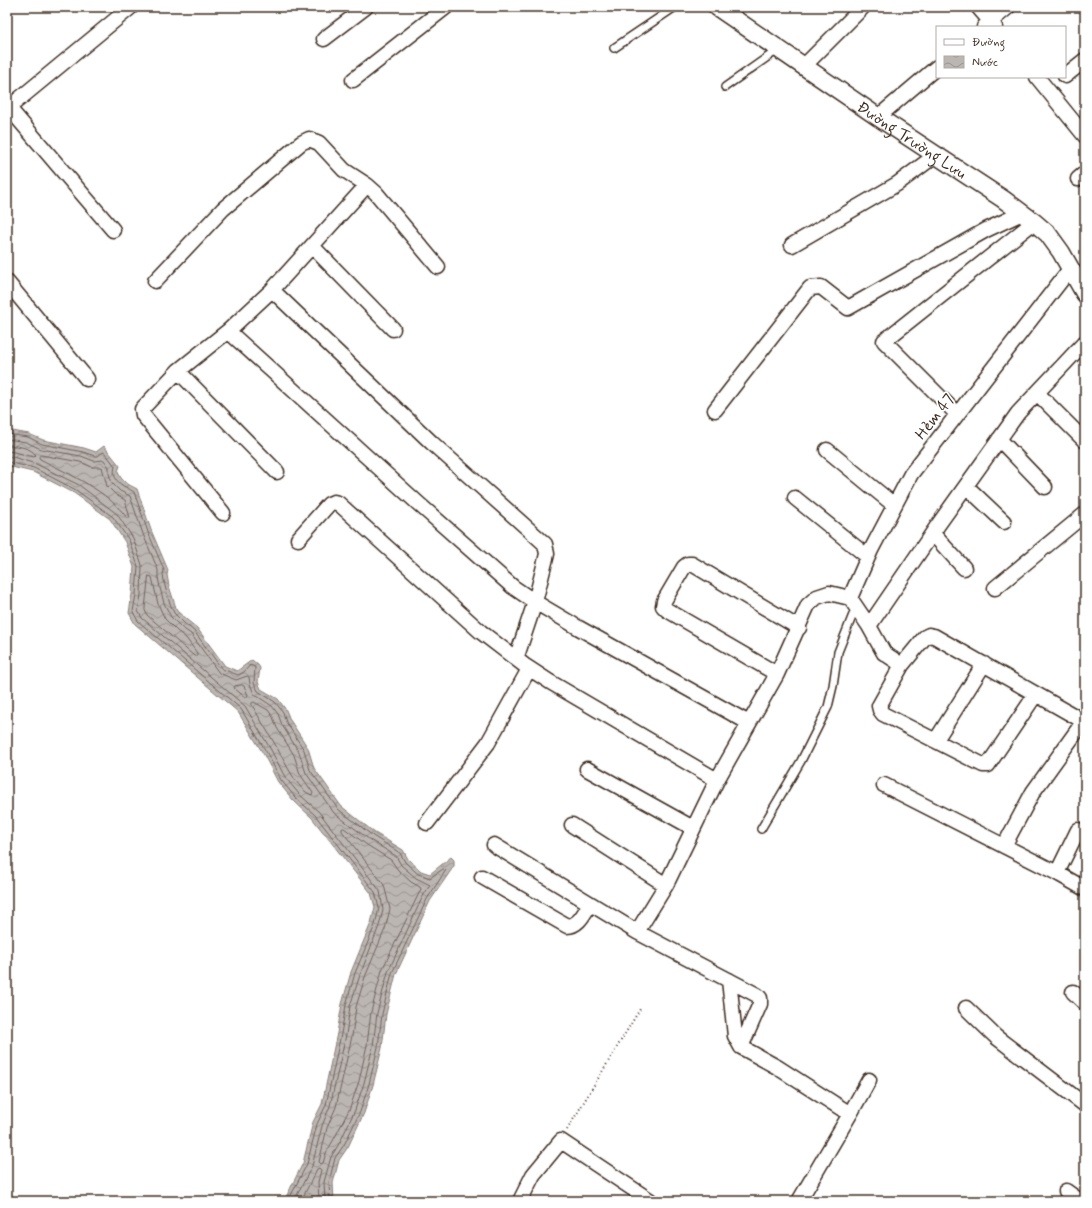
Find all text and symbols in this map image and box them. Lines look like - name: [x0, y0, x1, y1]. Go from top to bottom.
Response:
- legend: [936, 26, 1066, 78]
- text: Đường: [972, 35, 1005, 52]
- text: Nước: [972, 55, 998, 71]
- street label: Đường Trường Lưu: [853, 97, 970, 184]
- street label: Hẻm 47: [911, 390, 960, 444]

